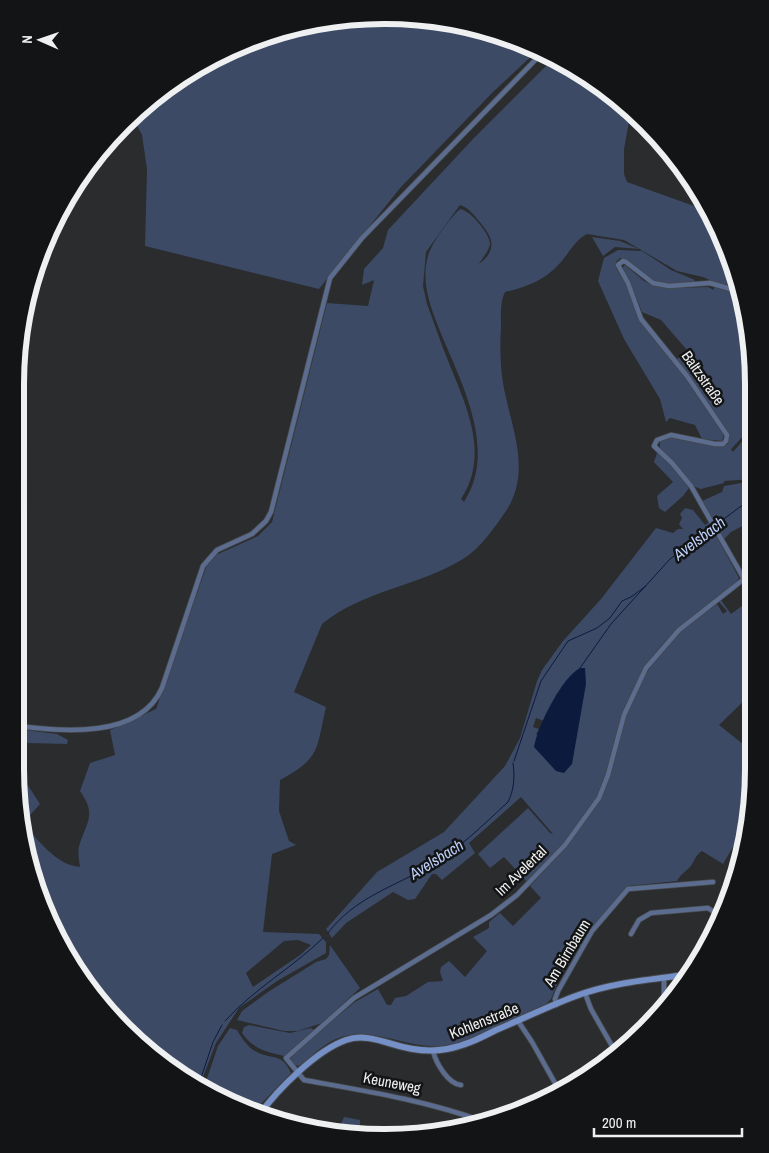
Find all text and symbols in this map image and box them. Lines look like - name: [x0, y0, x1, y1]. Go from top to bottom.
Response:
- north arrow: [15, 15, 65, 65]
- text: N: [18, 35, 36, 44]
- street label: Baltzstraße: [677, 346, 730, 409]
- water label: Avelsbach: [668, 511, 730, 566]
- water label: Avelsbach: [404, 834, 467, 885]
- street label: Im Avelertal: [490, 841, 551, 900]
- street label: Am Birnbaum: [538, 915, 595, 991]
- street label: Kohlenstraße: [446, 997, 522, 1044]
- street label: Keuneweg: [362, 1067, 423, 1098]
- scale bar: [594, 1106, 742, 1138]
- text: 200 m: [602, 1112, 636, 1133]

